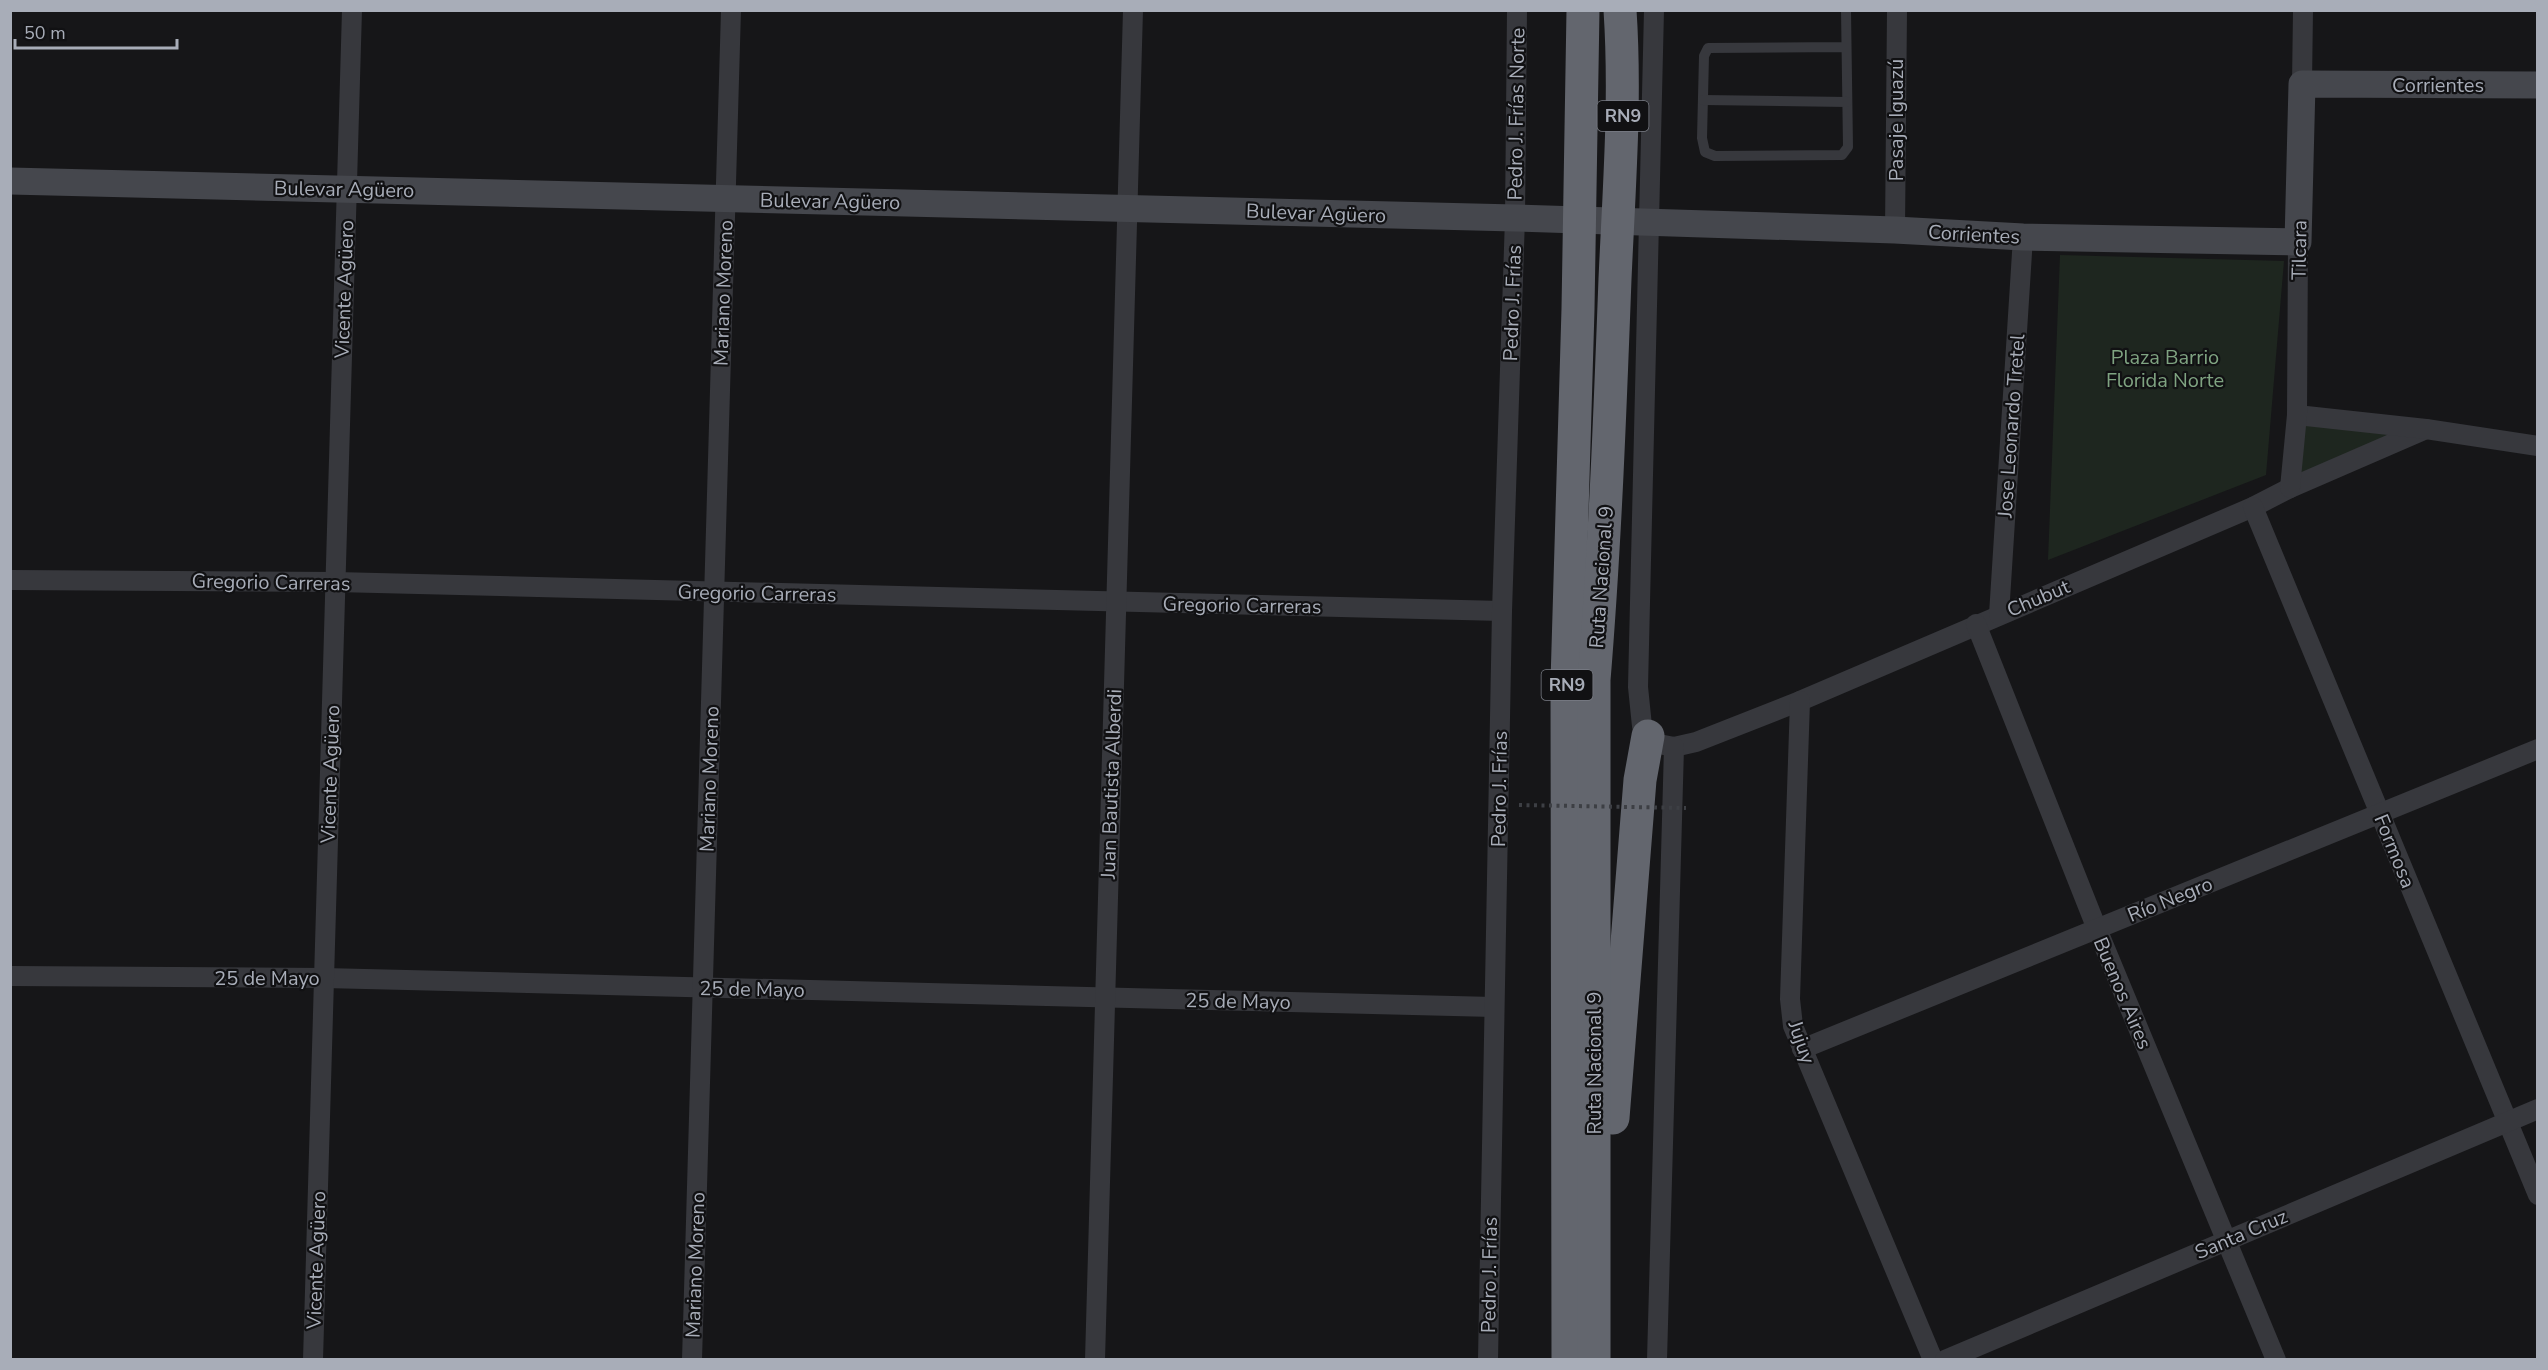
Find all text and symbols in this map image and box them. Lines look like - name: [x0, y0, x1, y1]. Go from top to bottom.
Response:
- scale bar: [15, 12, 177, 50]
- text: 50 m: [24, 21, 66, 45]
- street label: Pedro J. Frías Norte: [1501, 27, 1532, 201]
- street label: Pasaje Iguazú: [1883, 59, 1910, 181]
- street label: Corrientes: [2392, 72, 2484, 99]
- road number: RN9: [1598, 101, 1648, 131]
- street label: Bulevar Agüero: [274, 175, 414, 204]
- street label: Bulevar Agüero: [760, 187, 900, 216]
- street label: Bulevar Agüero: [1245, 198, 1387, 229]
- street label: Vicente Agüero: [329, 219, 360, 360]
- street label: Corrientes: [1927, 219, 2021, 250]
- street label: Mariano Moreno: [707, 220, 740, 366]
- street label: Tilcara: [2285, 220, 2314, 280]
- street label: Pedro J. Frías: [1497, 244, 1528, 362]
- street label: Jose Leonardo Tretel: [1992, 333, 2031, 520]
- park label: Plaza Barrio Florida Norte: [2106, 344, 2224, 394]
- street label: Ruta Nacional 9: [1583, 505, 1620, 649]
- street label: Gregorio Carreras: [191, 568, 351, 597]
- street label: Chubut: [2003, 573, 2075, 624]
- street label: Gregorio Carreras: [677, 579, 837, 608]
- street label: Gregorio Carreras: [1162, 591, 1322, 620]
- road number: RN9: [1542, 670, 1592, 700]
- street label: Juan Bautista Alberdi: [1095, 689, 1128, 881]
- street label: Vicente Agüero: [315, 704, 346, 845]
- street label: Mariano Moreno: [693, 706, 726, 852]
- street label: Pedro J. Frías: [1485, 731, 1514, 847]
- street label: Formosa: [2368, 810, 2422, 892]
- street label: Río Negro: [2124, 870, 2217, 929]
- street label: Buenos Aires: [2087, 933, 2158, 1053]
- street label: 25 de Mayo: [214, 965, 320, 992]
- street label: 25 de Mayo: [699, 975, 805, 1004]
- street label: 25 de Mayo: [1185, 987, 1291, 1016]
- street label: Ruta Nacional 9: [1581, 992, 1608, 1134]
- street label: Jujuy: [1781, 1016, 1822, 1068]
- street label: Vicente Agüero: [301, 1190, 332, 1331]
- street label: Mariano Moreno: [679, 1192, 712, 1338]
- street label: Santa Cruz: [2191, 1203, 2292, 1266]
- street label: Pedro J. Frías: [1475, 1217, 1504, 1333]

